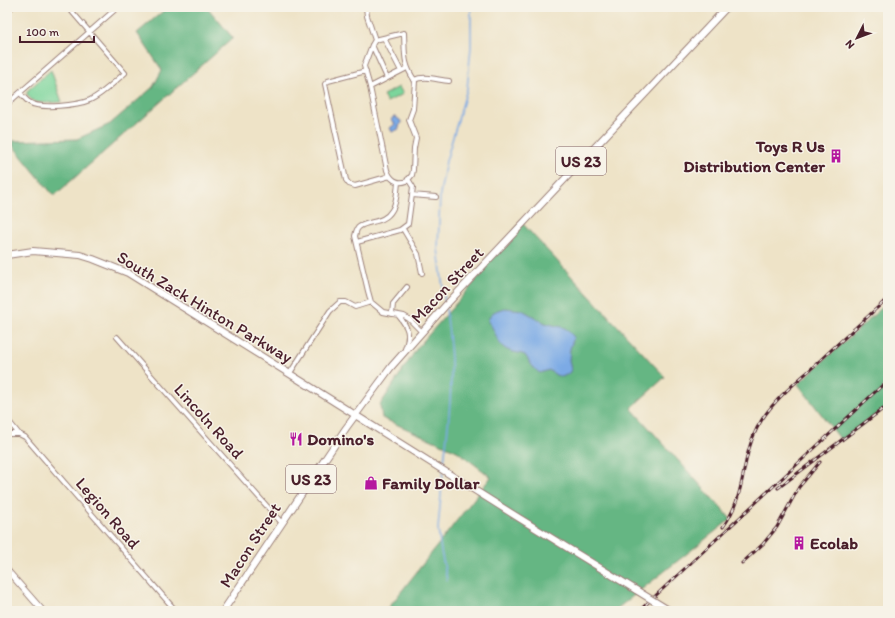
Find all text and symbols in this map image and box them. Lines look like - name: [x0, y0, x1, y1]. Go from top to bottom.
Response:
- scale bar: [20, 18, 94, 44]
- north arrow: [837, 18, 877, 58]
- text: 100 m: [26, 25, 59, 39]
- text: N: [843, 37, 857, 51]
- place label: Toys R Us Distribution Center: [683, 136, 825, 176]
- road number: US 23: [556, 147, 606, 175]
- building icon: Toys R Us Distribution Center: [828, 148, 844, 164]
- street label: Macon Street: [407, 242, 488, 327]
- street label: South Zack Hinton Parkway: [114, 247, 296, 367]
- street label: Lincoln Road: [170, 379, 248, 463]
- place label: Domino's: [307, 429, 374, 449]
- restaurant icon: Domino's: [288, 431, 304, 447]
- road number: US 23: [286, 465, 336, 493]
- street label: Legion Road: [72, 473, 145, 553]
- place label: Family Dollar: [382, 473, 480, 494]
- shop icon: Family Dollar: [363, 475, 379, 491]
- street label: Macon Street: [215, 498, 285, 591]
- place label: Ecolab: [810, 533, 858, 553]
- building icon: Ecolab: [791, 535, 807, 551]

